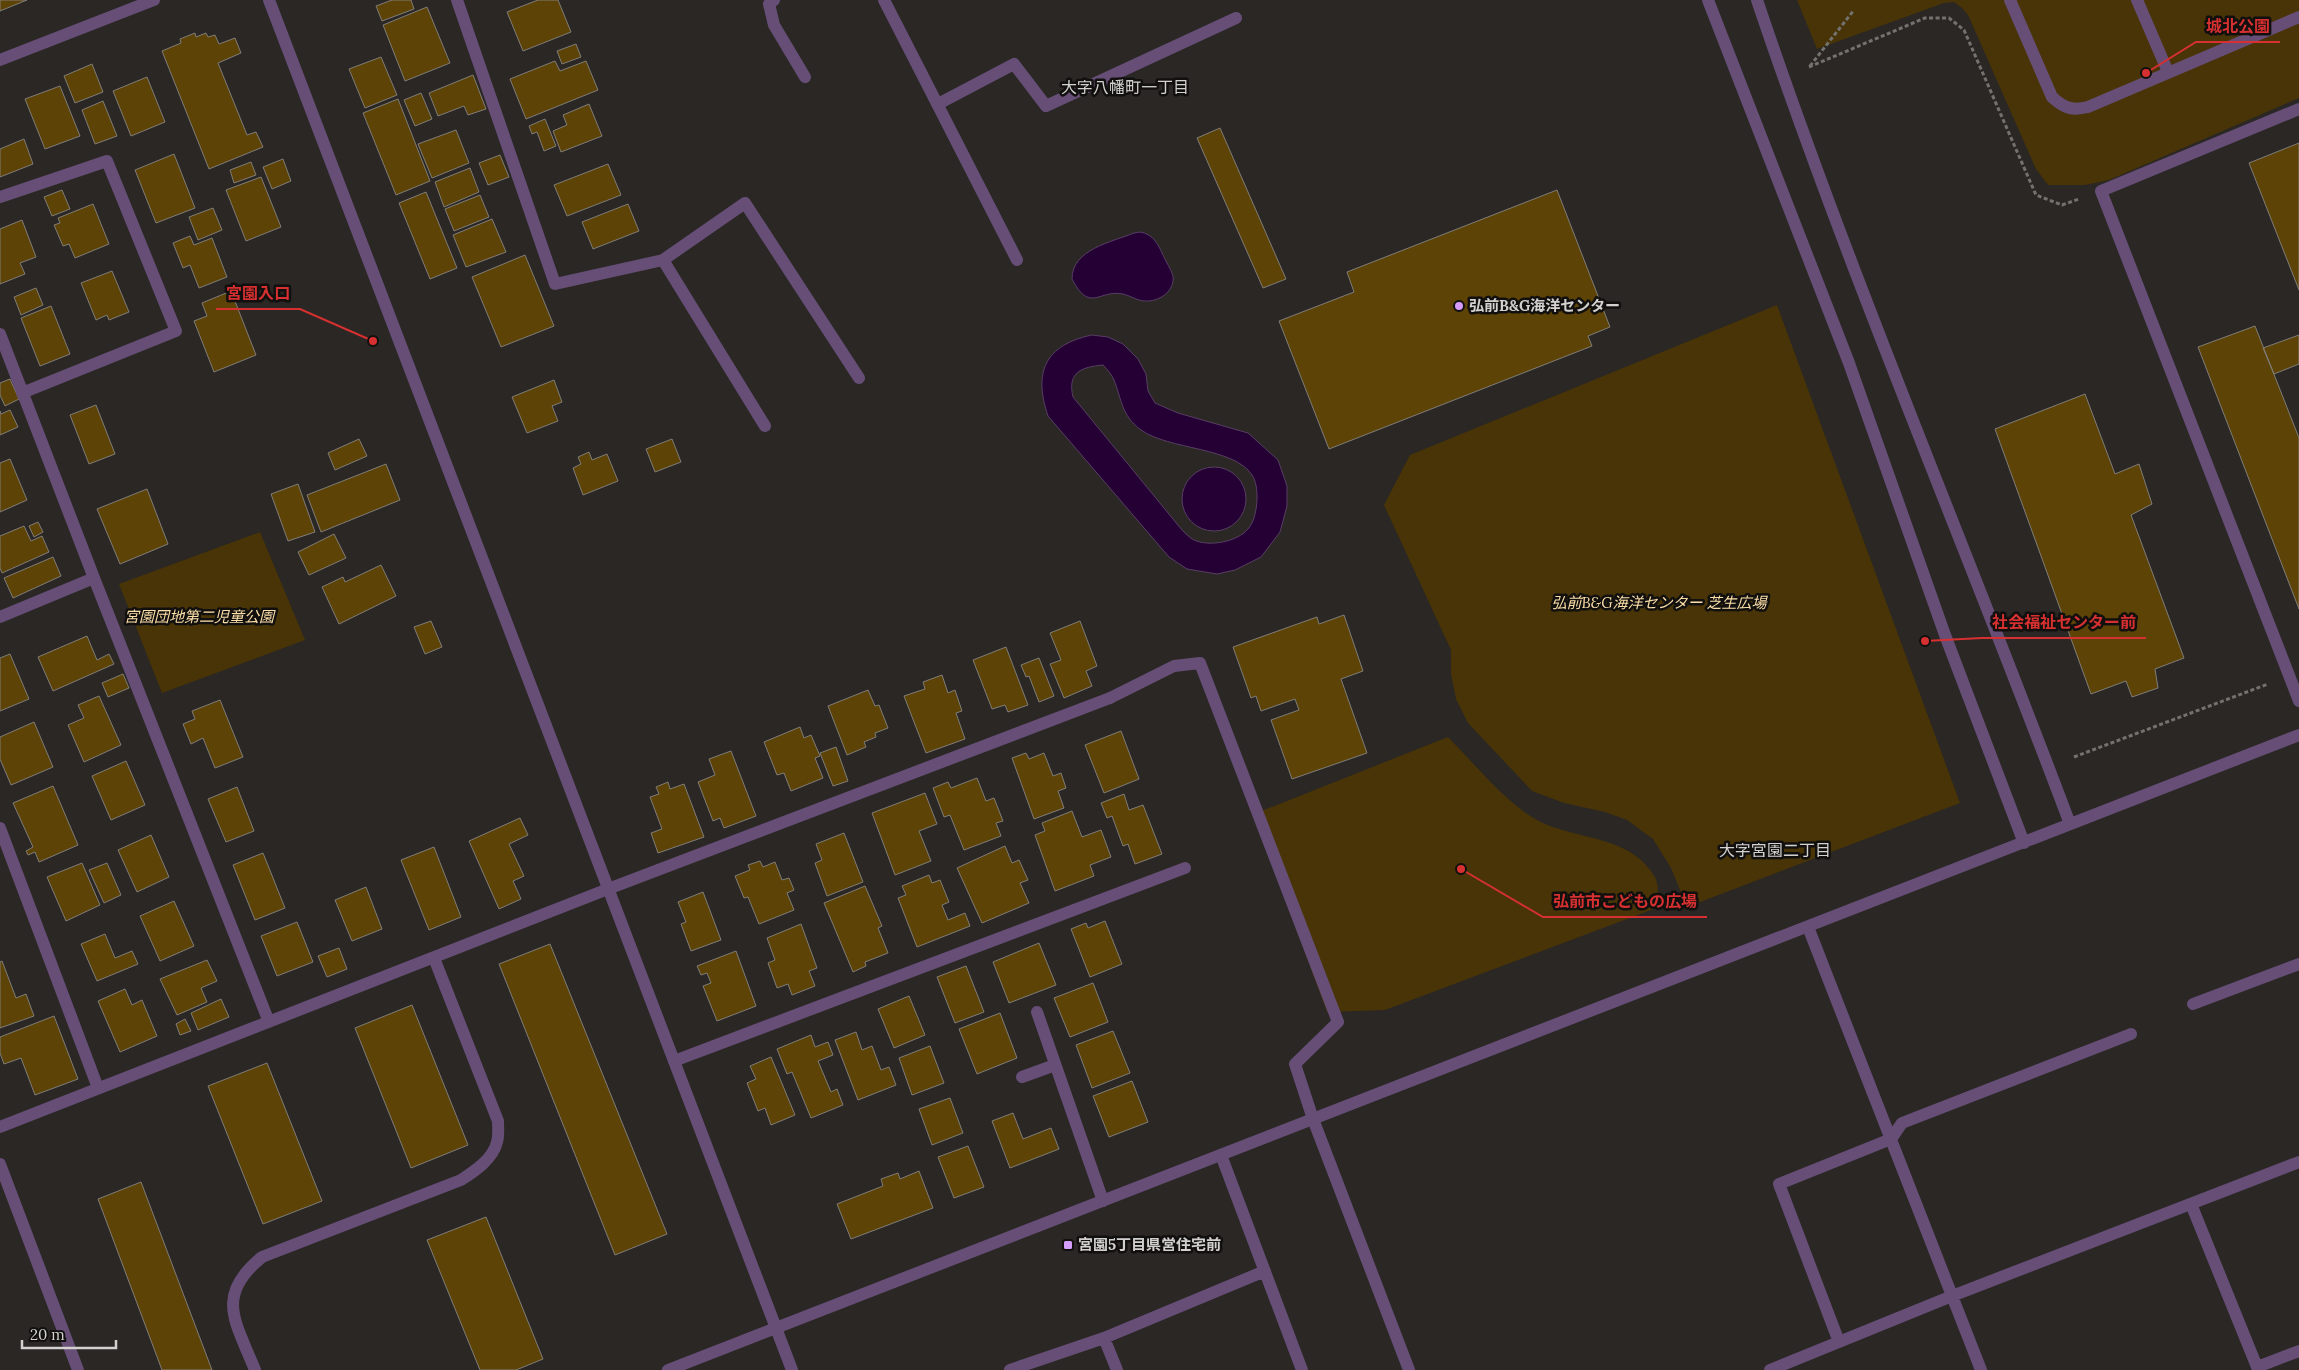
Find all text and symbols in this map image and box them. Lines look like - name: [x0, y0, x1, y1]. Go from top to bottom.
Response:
- callout: 城北公園: [2196, 11, 2280, 42]
- text: 城北公園: [2206, 16, 2270, 36]
- district label: 大字八幡町一丁目: [1061, 77, 1189, 97]
- callout: 宮園入口: [216, 278, 300, 309]
- text: 宮園入口: [226, 283, 290, 303]
- place label: 弘前B&G海洋センター: [1469, 296, 1620, 315]
- marker: 弘前B&G海洋センター: [1453, 300, 1465, 312]
- park label: 弘前B&G海洋センター 芝生広場: [1552, 593, 1768, 612]
- park label: 宮園団地第二児童公園: [124, 607, 276, 626]
- callout: 社会福祉センター前: [1982, 607, 2146, 638]
- text: 社会福祉センター前: [1992, 612, 2136, 632]
- district label: 大字宮園二丁目: [1719, 840, 1831, 860]
- callout: 弘前市こどもの広場: [1543, 886, 1707, 917]
- text: 弘前市こどもの広場: [1553, 891, 1697, 911]
- place label: 宮園5丁目県営住宅前: [1078, 1235, 1221, 1254]
- marker: 宮園5丁目県営住宅前: [1062, 1239, 1074, 1251]
- scale bar: [22, 1318, 116, 1350]
- text: 20 m: [30, 1325, 65, 1344]

